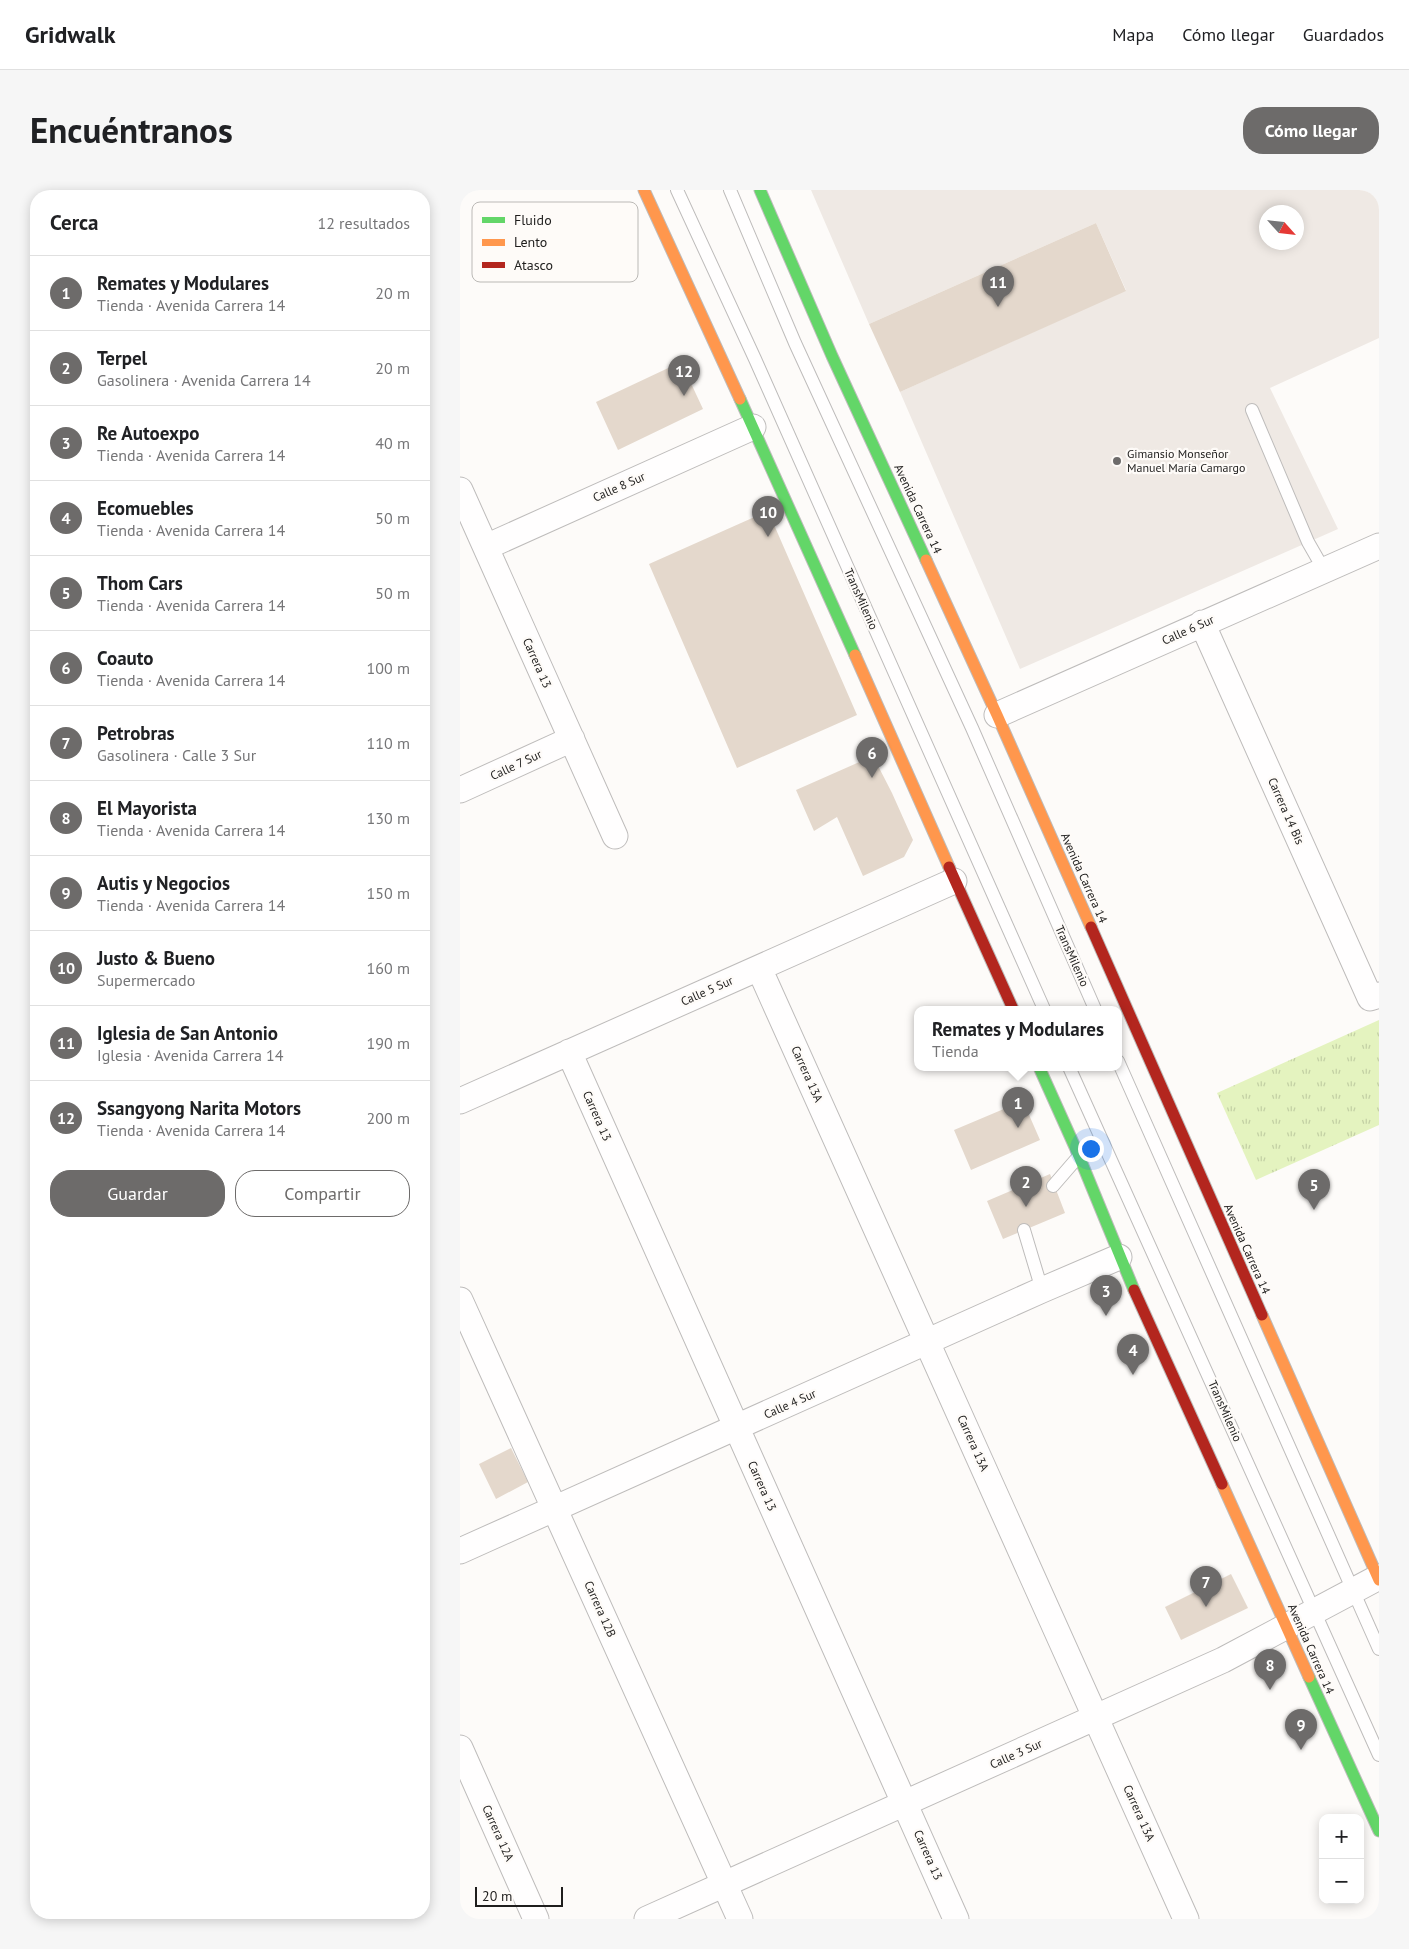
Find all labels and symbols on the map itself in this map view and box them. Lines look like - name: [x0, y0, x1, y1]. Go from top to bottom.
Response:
- legend: [472, 202, 638, 282]
- north arrow: [1259, 205, 1304, 250]
- text: Fluido: [514, 211, 552, 229]
- text: Lento: [514, 233, 547, 251]
- text: Atasco: [514, 256, 553, 274]
- pin: 11: [982, 266, 1014, 307]
- pin: 12: [668, 355, 700, 396]
- place label: Gimansio Monseñor Manuel María Camargo: [1127, 446, 1245, 475]
- marker: Gimansio Monseñor Manuel María Camargo: [1111, 455, 1123, 467]
- street label: Avenida Carrera 14: [891, 462, 946, 556]
- street label: Calle 8 Sur: [590, 468, 647, 505]
- pin: 10: [752, 496, 784, 537]
- street label: TransMilenio: [841, 566, 882, 632]
- street label: Calle 6 Sur: [1159, 611, 1216, 648]
- street label: Carrera 13: [520, 635, 555, 690]
- pin: 6: [856, 737, 888, 778]
- street label: Calle 7 Sur: [488, 746, 544, 783]
- street label: Carrera 14 Bis: [1265, 775, 1308, 847]
- street label: Avenida Carrera 14: [1058, 830, 1111, 926]
- street label: TransMilenio: [1052, 923, 1093, 989]
- street label: Calle 5 Sur: [678, 972, 735, 1009]
- street label: Carrera 13A: [788, 1043, 827, 1104]
- pin: 1: [1002, 1087, 1034, 1128]
- street label: Carrera 13: [580, 1088, 615, 1143]
- your location: [1078, 1136, 1104, 1162]
- pin: 2: [1010, 1166, 1042, 1207]
- pin: 5: [1298, 1169, 1330, 1210]
- street label: Avenida Carrera 14: [1221, 1201, 1274, 1297]
- pin: 3: [1090, 1275, 1122, 1316]
- pin: 4: [1117, 1334, 1149, 1375]
- street label: TransMilenio: [1205, 1378, 1246, 1444]
- street label: Calle 4 Sur: [761, 1385, 818, 1422]
- street label: Carrera 13A: [954, 1412, 993, 1473]
- street label: Carrera 13: [745, 1458, 780, 1513]
- pin: 7: [1190, 1566, 1222, 1607]
- street label: Carrera 12B: [581, 1578, 620, 1639]
- street label: Avenida Carrera 14: [1285, 1601, 1338, 1697]
- pin: 8: [1254, 1649, 1286, 1690]
- pin: 9: [1285, 1709, 1317, 1750]
- street label: Calle 3 Sur: [987, 1735, 1044, 1772]
- street label: Carrera 13A: [1120, 1782, 1159, 1843]
- street label: Carrera 12A: [479, 1802, 518, 1863]
- street label: Carrera 13: [911, 1827, 946, 1882]
- scale bar: [475, 1884, 562, 1907]

